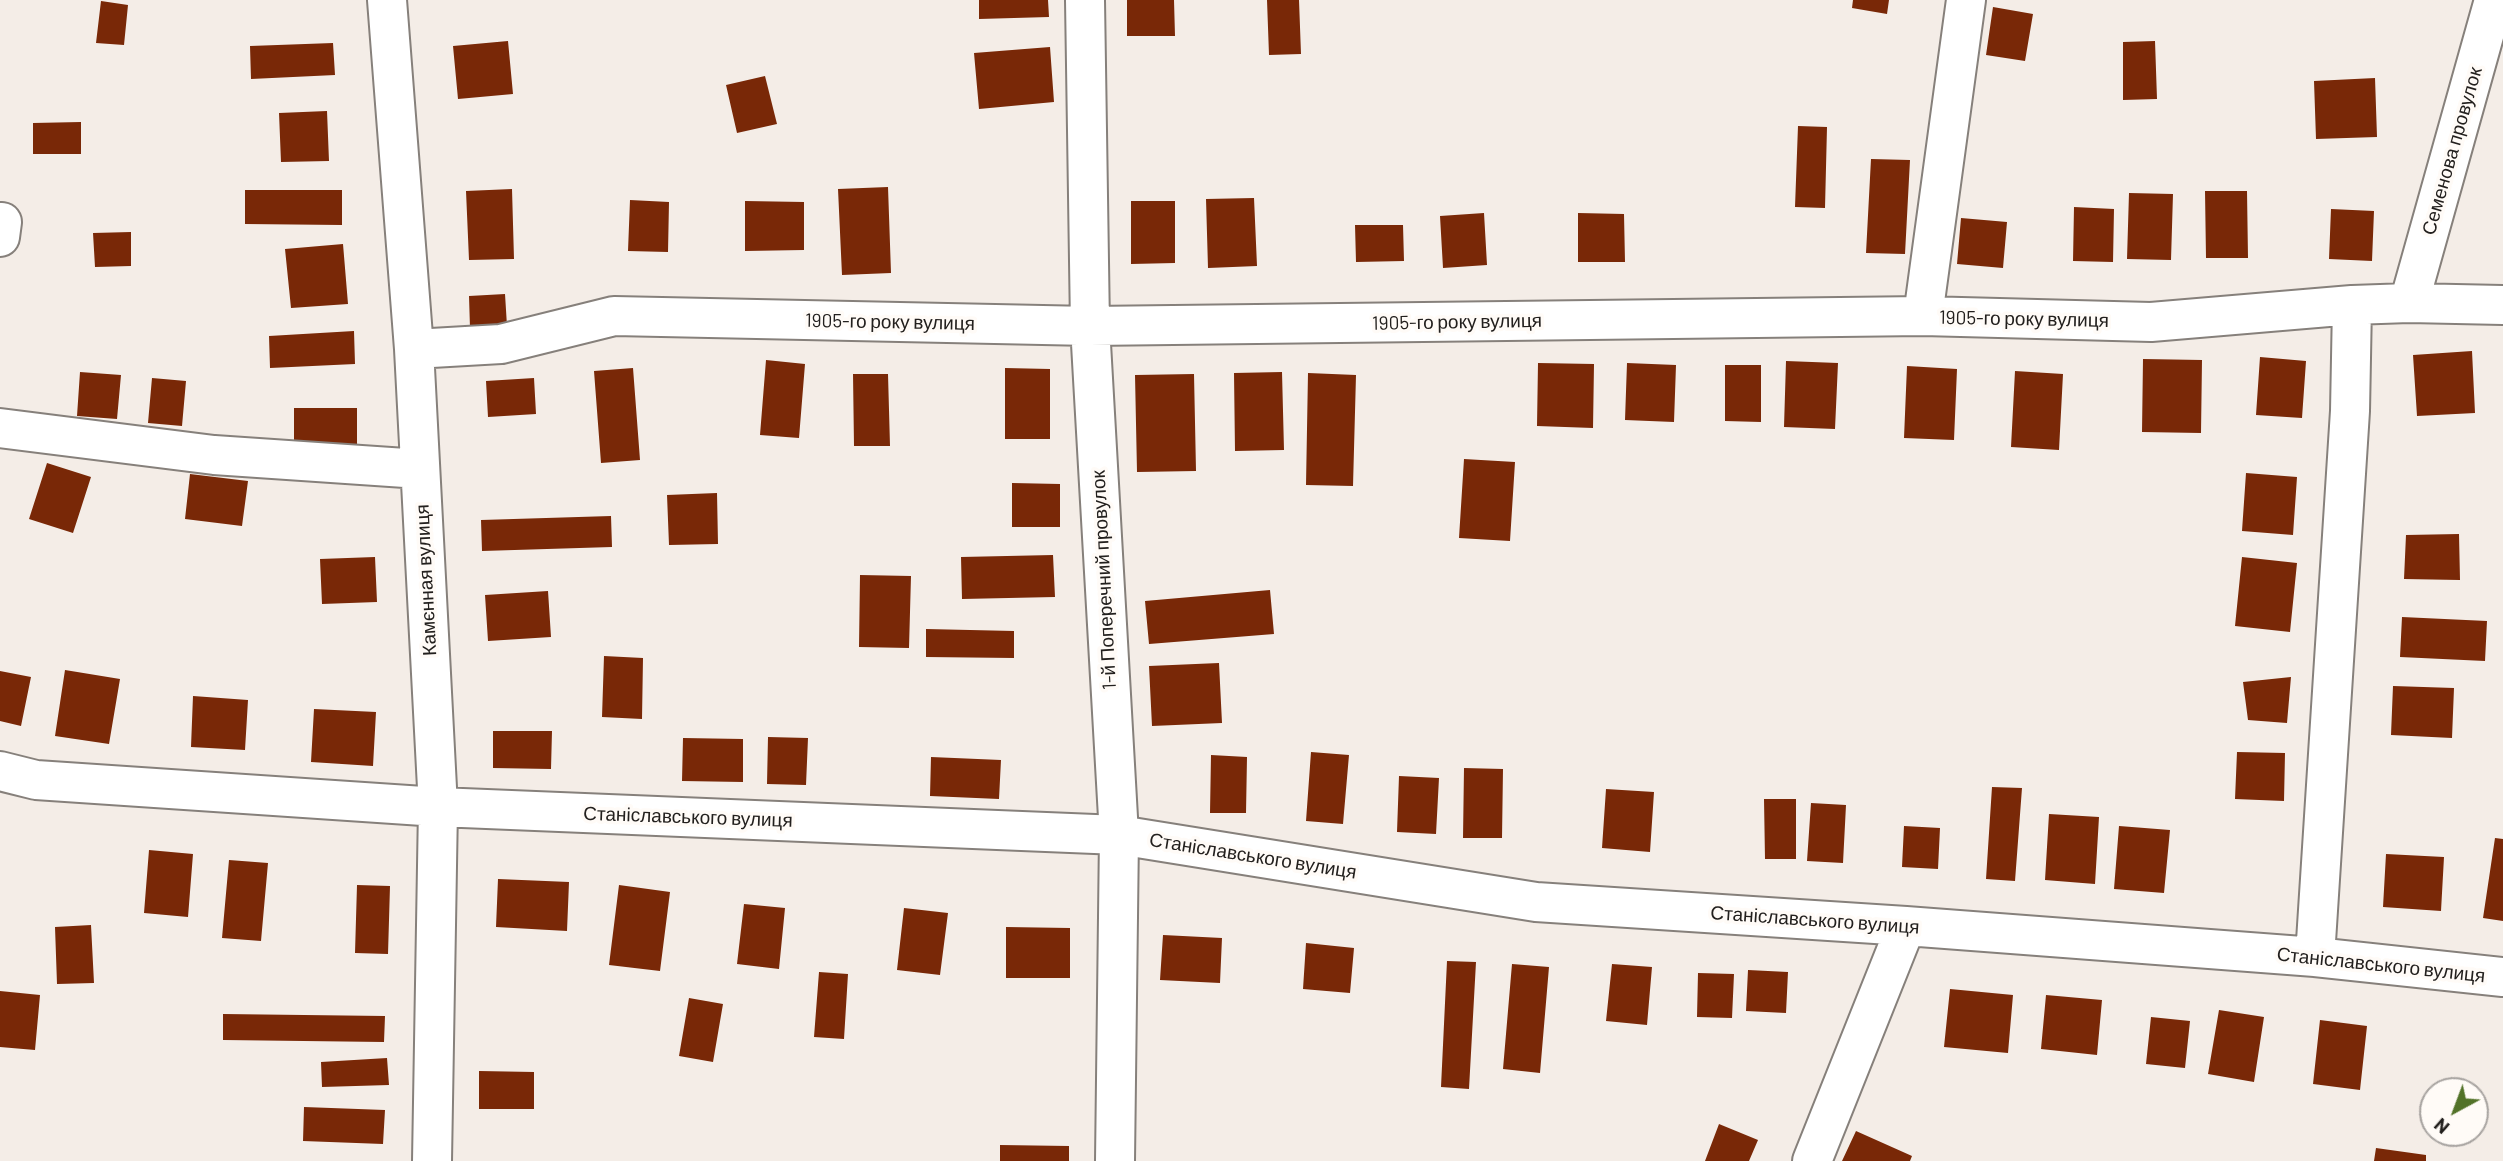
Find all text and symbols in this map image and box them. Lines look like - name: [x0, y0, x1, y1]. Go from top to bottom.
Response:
- street label: Семенова провулок: [2417, 64, 2487, 238]
- street label: 1905-го року вулиця: [1939, 306, 2109, 332]
- street label: 1905-го року вулиця: [805, 309, 975, 335]
- street label: 1905-го року вулиця: [1372, 309, 1542, 335]
- street label: 1-й Поперечний провулок: [1087, 470, 1121, 690]
- street label: Камєнная вулиця: [411, 504, 441, 656]
- street label: Станіславського вулиця: [583, 802, 793, 832]
- street label: Станіславського вулиця: [1148, 828, 1358, 884]
- street label: Станіславського вулиця: [1710, 901, 1920, 939]
- street label: Станіславського вулиця: [2276, 943, 2486, 987]
- north arrow: [2419, 1077, 2489, 1147]
- text: N: [2429, 1114, 2454, 1140]

